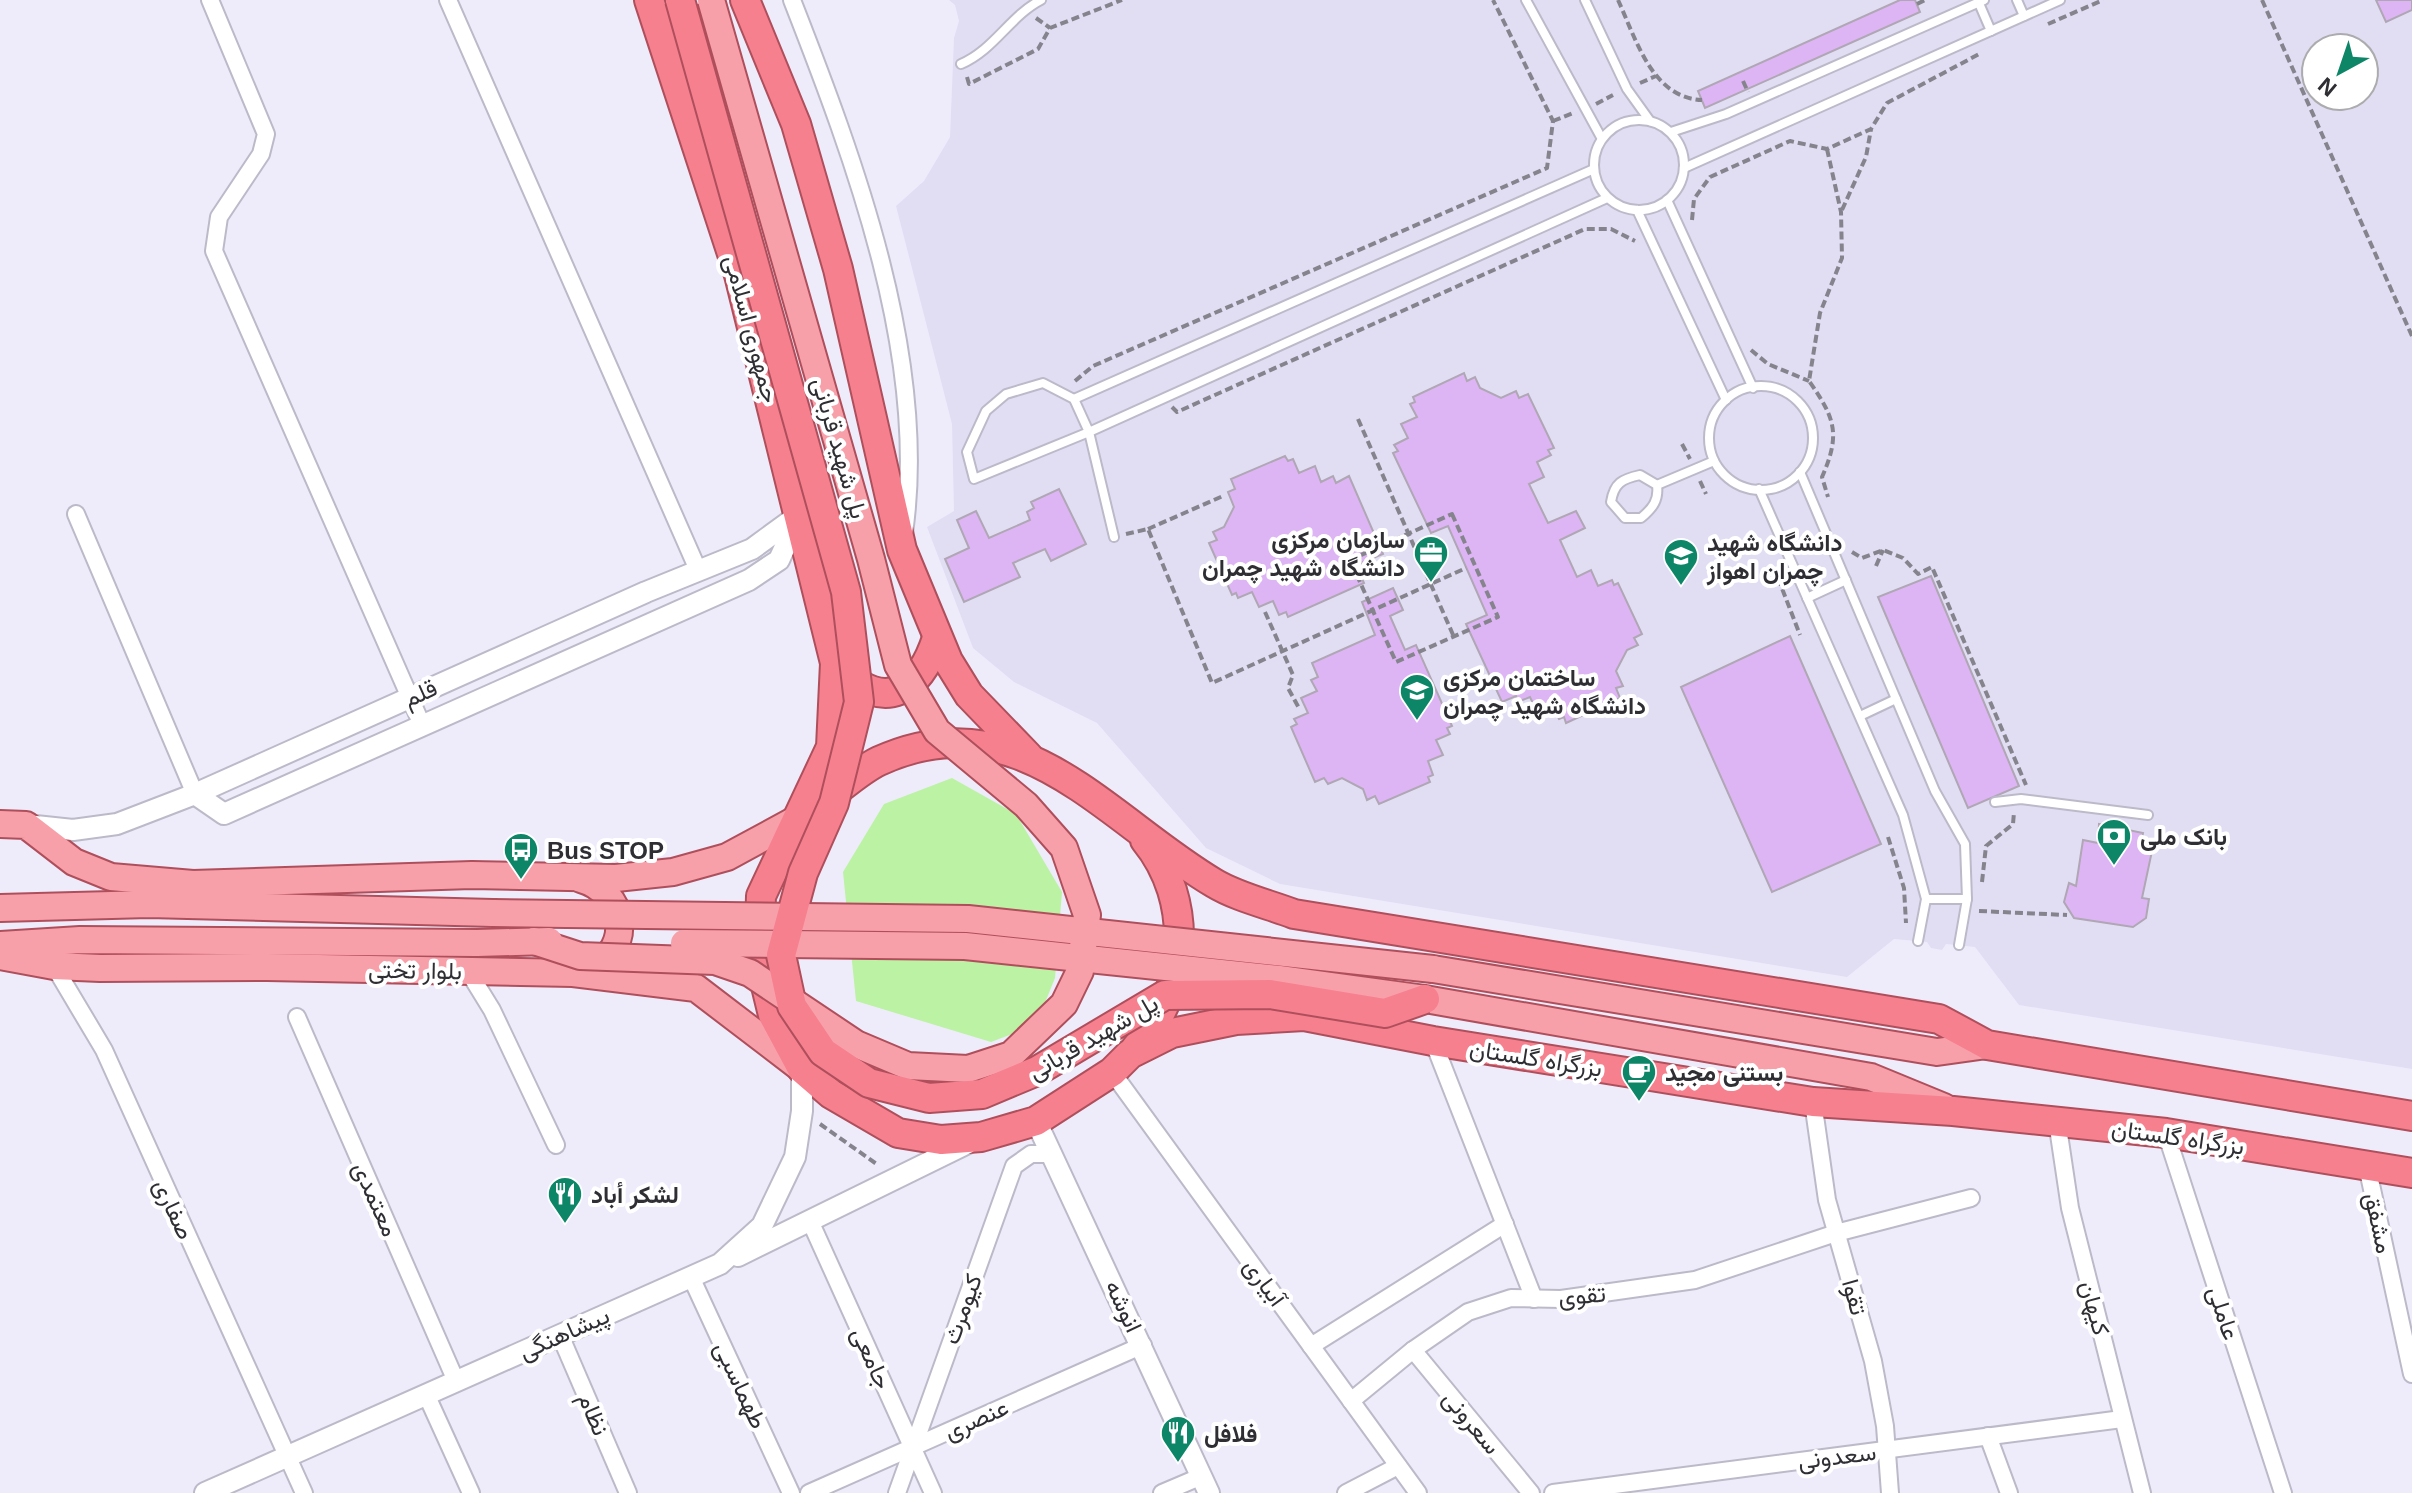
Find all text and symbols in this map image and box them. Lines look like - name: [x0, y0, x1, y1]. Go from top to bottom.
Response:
- north arrow: [2300, 32, 2380, 112]
- text: N: [2313, 72, 2342, 102]
- street label: جمهوری اسلامی: [717, 252, 785, 406]
- street label: پل شهید قربانی: [804, 374, 873, 522]
- place label: سازمان مرکزی دانشگاه شهید چمران: [1202, 526, 1405, 584]
- place label: دانشگاه شهید چمران اهواز: [1706, 529, 1843, 587]
- office icon: سازمان مرکزی دانشگاه شهید چمران: [1412, 534, 1450, 584]
- school or university icon: دانشگاه شهید چمران اهواز: [1662, 537, 1700, 587]
- place label: ساختمان مرکزی دانشگاه شهید چمران: [1443, 664, 1646, 722]
- school or university icon: ساختمان مرکزی دانشگاه شهید چمران: [1398, 672, 1436, 722]
- street label: قلم: [399, 674, 442, 715]
- bank icon: بانک ملی: [2095, 817, 2133, 867]
- place label: بانک ملی: [2140, 823, 2227, 851]
- bus stop icon: Bus STOP: [502, 831, 540, 881]
- place label: Bus STOP: [547, 837, 664, 864]
- street label: بلوار تختی: [368, 956, 462, 986]
- street label: پل شهید قربانی: [1023, 989, 1164, 1088]
- street label: بزرگراه گلستان: [1467, 1034, 1604, 1084]
- cafe icon: بستنی مجید: [1620, 1053, 1658, 1103]
- place label: بستنی مجید: [1665, 1059, 1783, 1087]
- street label: بزرگراه گلستان: [2110, 1114, 2246, 1162]
- street label: معتمدی: [347, 1158, 404, 1241]
- street label: صفاری: [147, 1175, 200, 1244]
- restaurant icon: لشكر أباد: [546, 1175, 584, 1225]
- place label: لشكر أباد: [591, 1181, 679, 1210]
- street label: مشفق: [2358, 1190, 2399, 1256]
- street label: آبیاری: [1237, 1253, 1293, 1314]
- street label: کیومرث: [937, 1270, 989, 1348]
- street label: انوشه: [1098, 1276, 1148, 1337]
- street label: تقوا: [1835, 1276, 1873, 1319]
- street label: کیهان: [2073, 1278, 2115, 1339]
- street label: تقوی: [1557, 1279, 1607, 1313]
- street label: عاملی: [2202, 1283, 2245, 1344]
- street label: پیشاهنگی: [515, 1301, 615, 1368]
- street label: جامعی: [846, 1323, 897, 1393]
- street label: طهماسبی: [707, 1337, 773, 1434]
- street label: سعرونی: [1436, 1385, 1506, 1461]
- street label: نظام: [570, 1389, 615, 1441]
- street label: عنصری: [940, 1393, 1013, 1447]
- restaurant icon: فلافل: [1159, 1414, 1197, 1464]
- place label: فلافل: [1204, 1420, 1257, 1448]
- street label: سعدونی: [1796, 1438, 1878, 1476]

